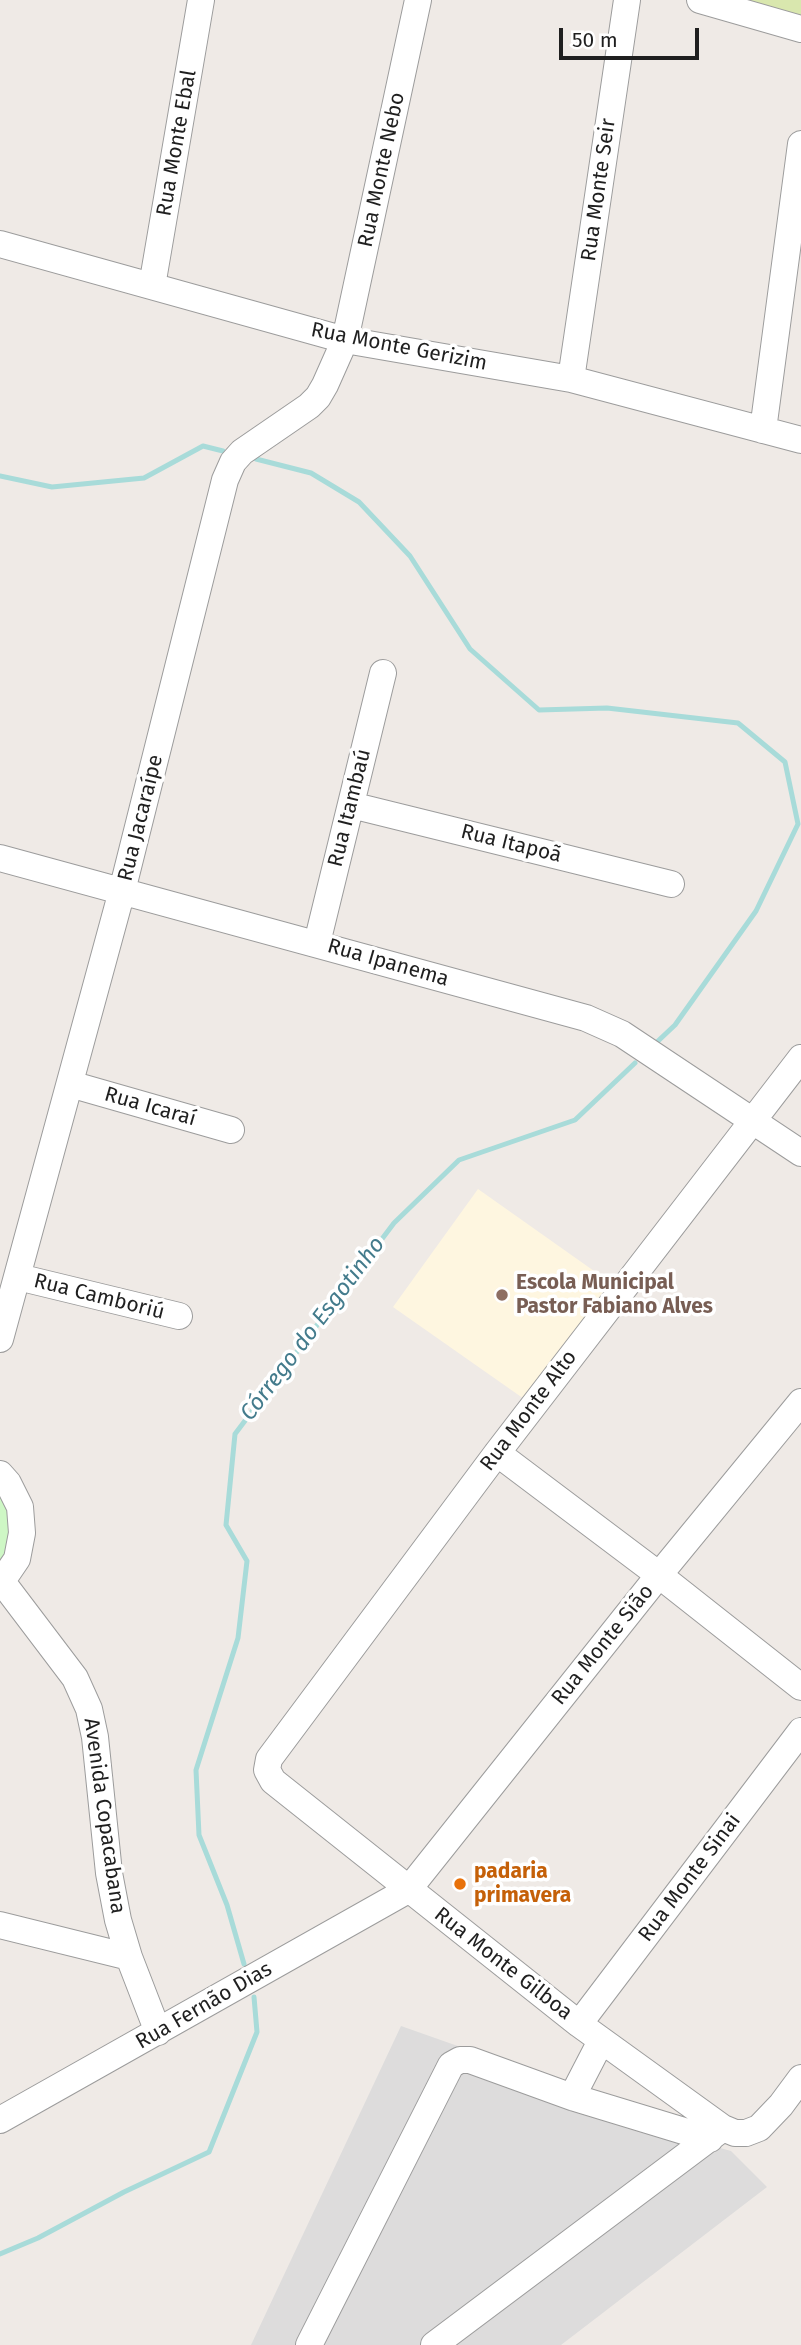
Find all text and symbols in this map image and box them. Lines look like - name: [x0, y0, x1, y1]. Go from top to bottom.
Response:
- scale bar: [563, 14, 703, 58]
- text: 50 m: [572, 27, 618, 53]
- street label: Rua Monte Ebal: [152, 68, 202, 218]
- street label: Rua Monte Nebo: [353, 90, 411, 250]
- street label: Rua Monte Seir: [577, 117, 621, 263]
- street label: Rua Monte Gerizim: [309, 318, 489, 376]
- street label: Rua Itambaú: [323, 746, 377, 870]
- street label: Rua Jacaraípe: [113, 752, 169, 884]
- street label: Rua Itapoã: [458, 819, 564, 869]
- street label: Rua Ipanema: [324, 934, 452, 992]
- street label: Rua Icaraí: [101, 1082, 199, 1132]
- water label: Córrego do Esgotinho: [235, 1231, 391, 1427]
- street label: Rua Camboriú: [31, 1269, 167, 1325]
- place label: Escola Municipal Pastor Fabiano Alves: [516, 1270, 713, 1320]
- marker: Escola Municipal Pastor Fabiano Alves: [494, 1287, 510, 1303]
- street label: Rua Monte Alto: [475, 1346, 583, 1476]
- street label: Rua Monte Sião: [547, 1580, 659, 1710]
- street label: Avenida Copacabana: [78, 1716, 130, 1916]
- street label: Rua Monte Sinai: [634, 1809, 746, 1947]
- place label: padaria primavera: [474, 1859, 571, 1909]
- marker: padaria primavera: [452, 1876, 468, 1892]
- street label: Rua Monte Gilboa: [429, 1902, 577, 2026]
- street label: Rua Fernão Dias: [131, 1957, 277, 2055]

